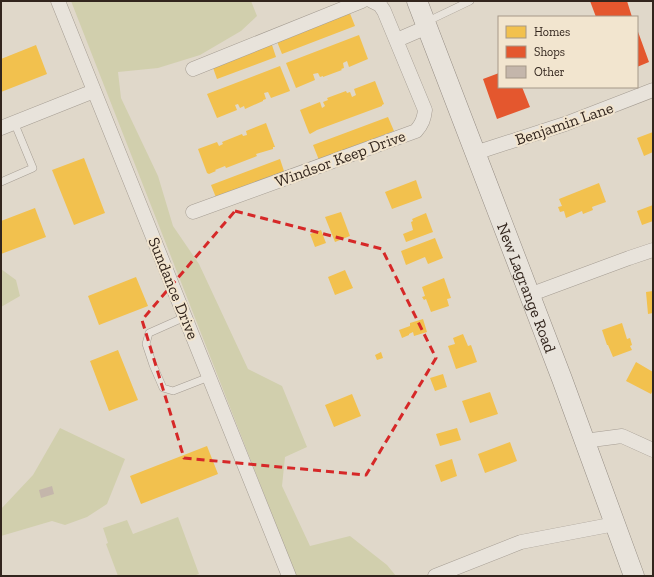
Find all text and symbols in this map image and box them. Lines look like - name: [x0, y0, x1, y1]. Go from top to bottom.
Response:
- legend: [498, 16, 638, 88]
- text: Homes: [534, 25, 570, 39]
- text: Shops: [534, 45, 565, 59]
- text: Other: [534, 65, 565, 79]
- street label: Benjamin Lane: [513, 98, 616, 149]
- street label: Windsor Keep Drive: [272, 126, 408, 191]
- street label: New Lagrange Road: [493, 220, 560, 356]
- street label: Sundance Drive: [144, 234, 203, 342]

